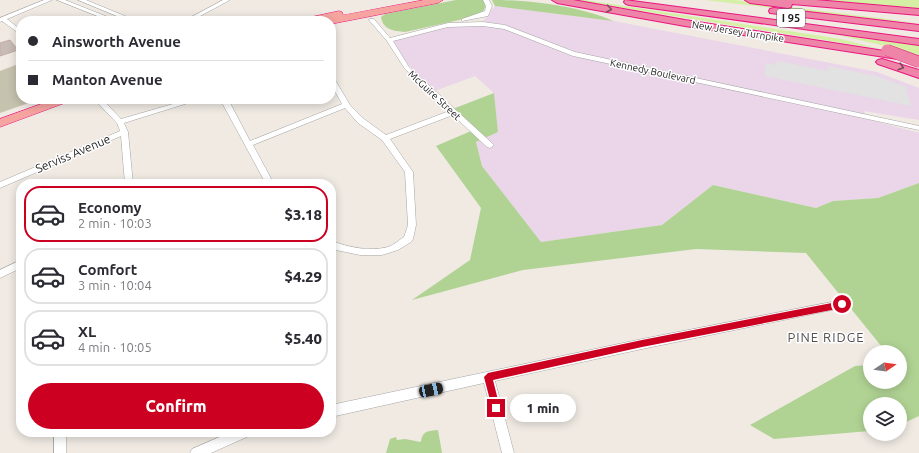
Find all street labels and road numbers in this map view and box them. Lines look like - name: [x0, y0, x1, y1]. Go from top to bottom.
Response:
- road number: I 95: [777, 9, 805, 27]
- street label: New Jersey Turnpike: [691, 19, 785, 44]
- street label: Kennedy Boulevard: [609, 57, 697, 86]
- street label: McGuire Street: [406, 68, 463, 122]
- street label: Serviss Avenue: [33, 132, 112, 175]

